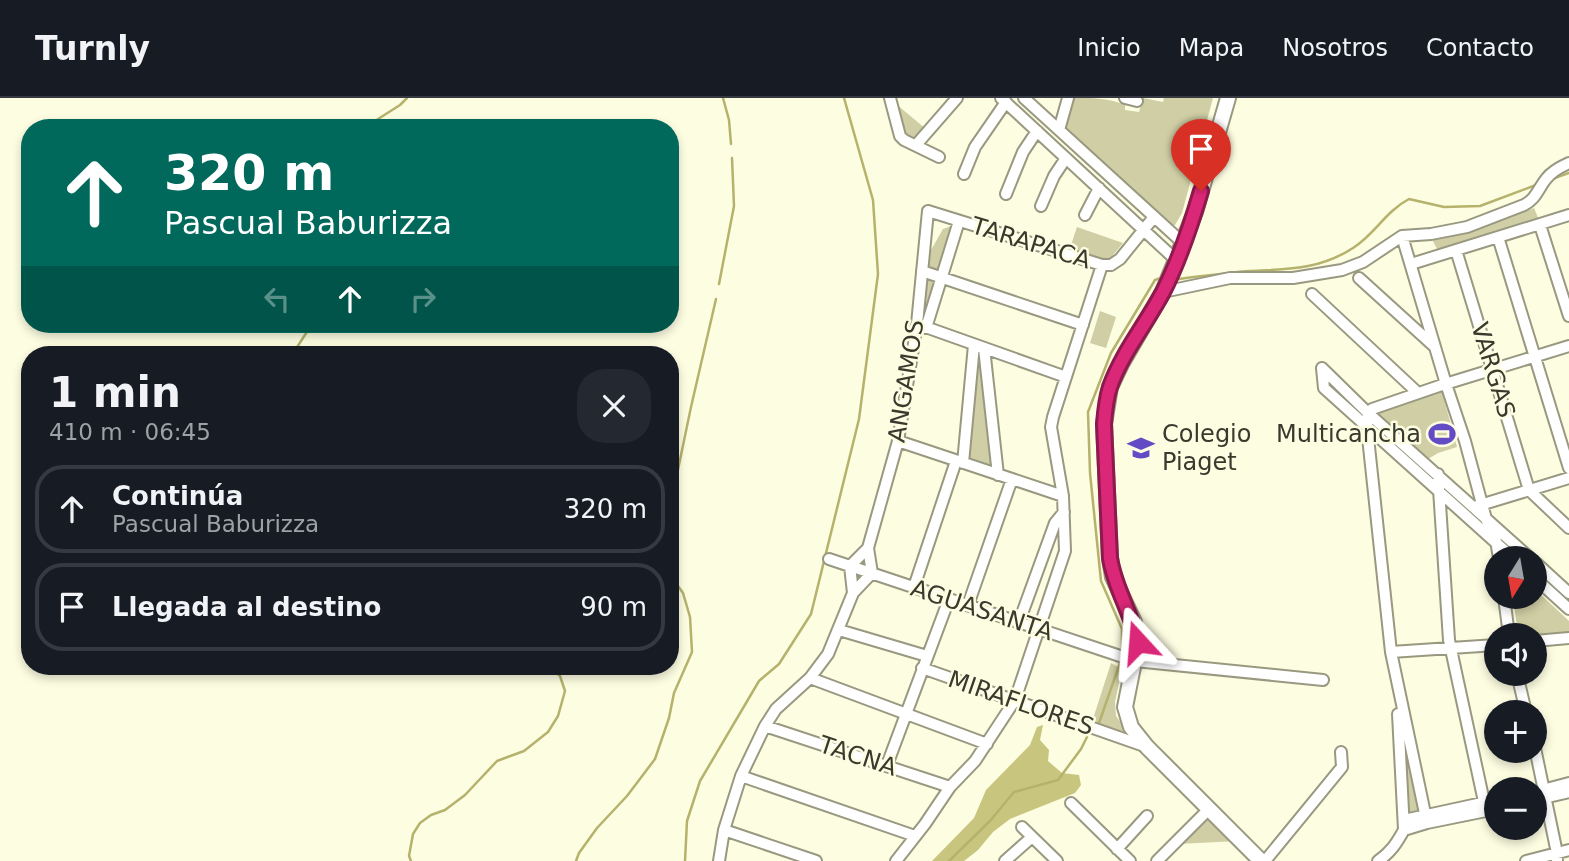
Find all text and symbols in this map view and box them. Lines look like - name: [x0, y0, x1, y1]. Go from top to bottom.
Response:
- text: Turnly: [35, 29, 150, 68]
- text: Inicio: [1077, 34, 1141, 62]
- text: Mapa: [1179, 34, 1244, 62]
- text: Nosotros: [1282, 34, 1388, 62]
- text: Contacto: [1426, 34, 1534, 62]
- pin: [1171, 119, 1231, 191]
- icon: arrive: [1182, 130, 1220, 168]
- text: 320 m: [164, 145, 334, 202]
- icon: ahead: [49, 147, 140, 238]
- text: Pascual Baburizza: [164, 204, 452, 242]
- street label: TARAPACA: [967, 211, 1095, 275]
- icon: left: [258, 280, 296, 318]
- icon: ahead: [331, 280, 369, 318]
- icon: right: [404, 280, 442, 318]
- street label: ANGAMOS: [882, 317, 930, 445]
- street label: VARGAS: [1465, 319, 1521, 421]
- text: 1 min: [49, 368, 181, 417]
- button: close: [577, 369, 651, 443]
- text: 410 m · 06:45: [49, 419, 211, 445]
- sports icon: Multicancha: [1427, 419, 1457, 449]
- place label: Colegio Piaget: [1162, 420, 1251, 476]
- place label: Multicancha: [1276, 420, 1421, 448]
- school or university icon: Colegio Piaget: [1126, 433, 1156, 463]
- text: Continúa: [112, 481, 243, 511]
- icon: ahead: [53, 490, 91, 528]
- text: 320 m: [564, 494, 647, 524]
- text: Pascual Baburizza: [112, 511, 319, 537]
- north arrow: [1484, 546, 1547, 609]
- map controls: [1484, 546, 1547, 840]
- street label: AGUASANTA: [907, 574, 1057, 646]
- icon: arrive: [53, 588, 91, 626]
- text: Llegada al destino: [112, 592, 381, 622]
- text: 90 m: [580, 592, 647, 622]
- position arrow: [1101, 605, 1175, 679]
- button: sound: [1484, 623, 1547, 686]
- street label: MIRAFLORES: [944, 665, 1098, 741]
- button: +: [1484, 700, 1547, 763]
- street label: TACNA: [815, 730, 901, 782]
- button: −: [1484, 777, 1547, 840]

